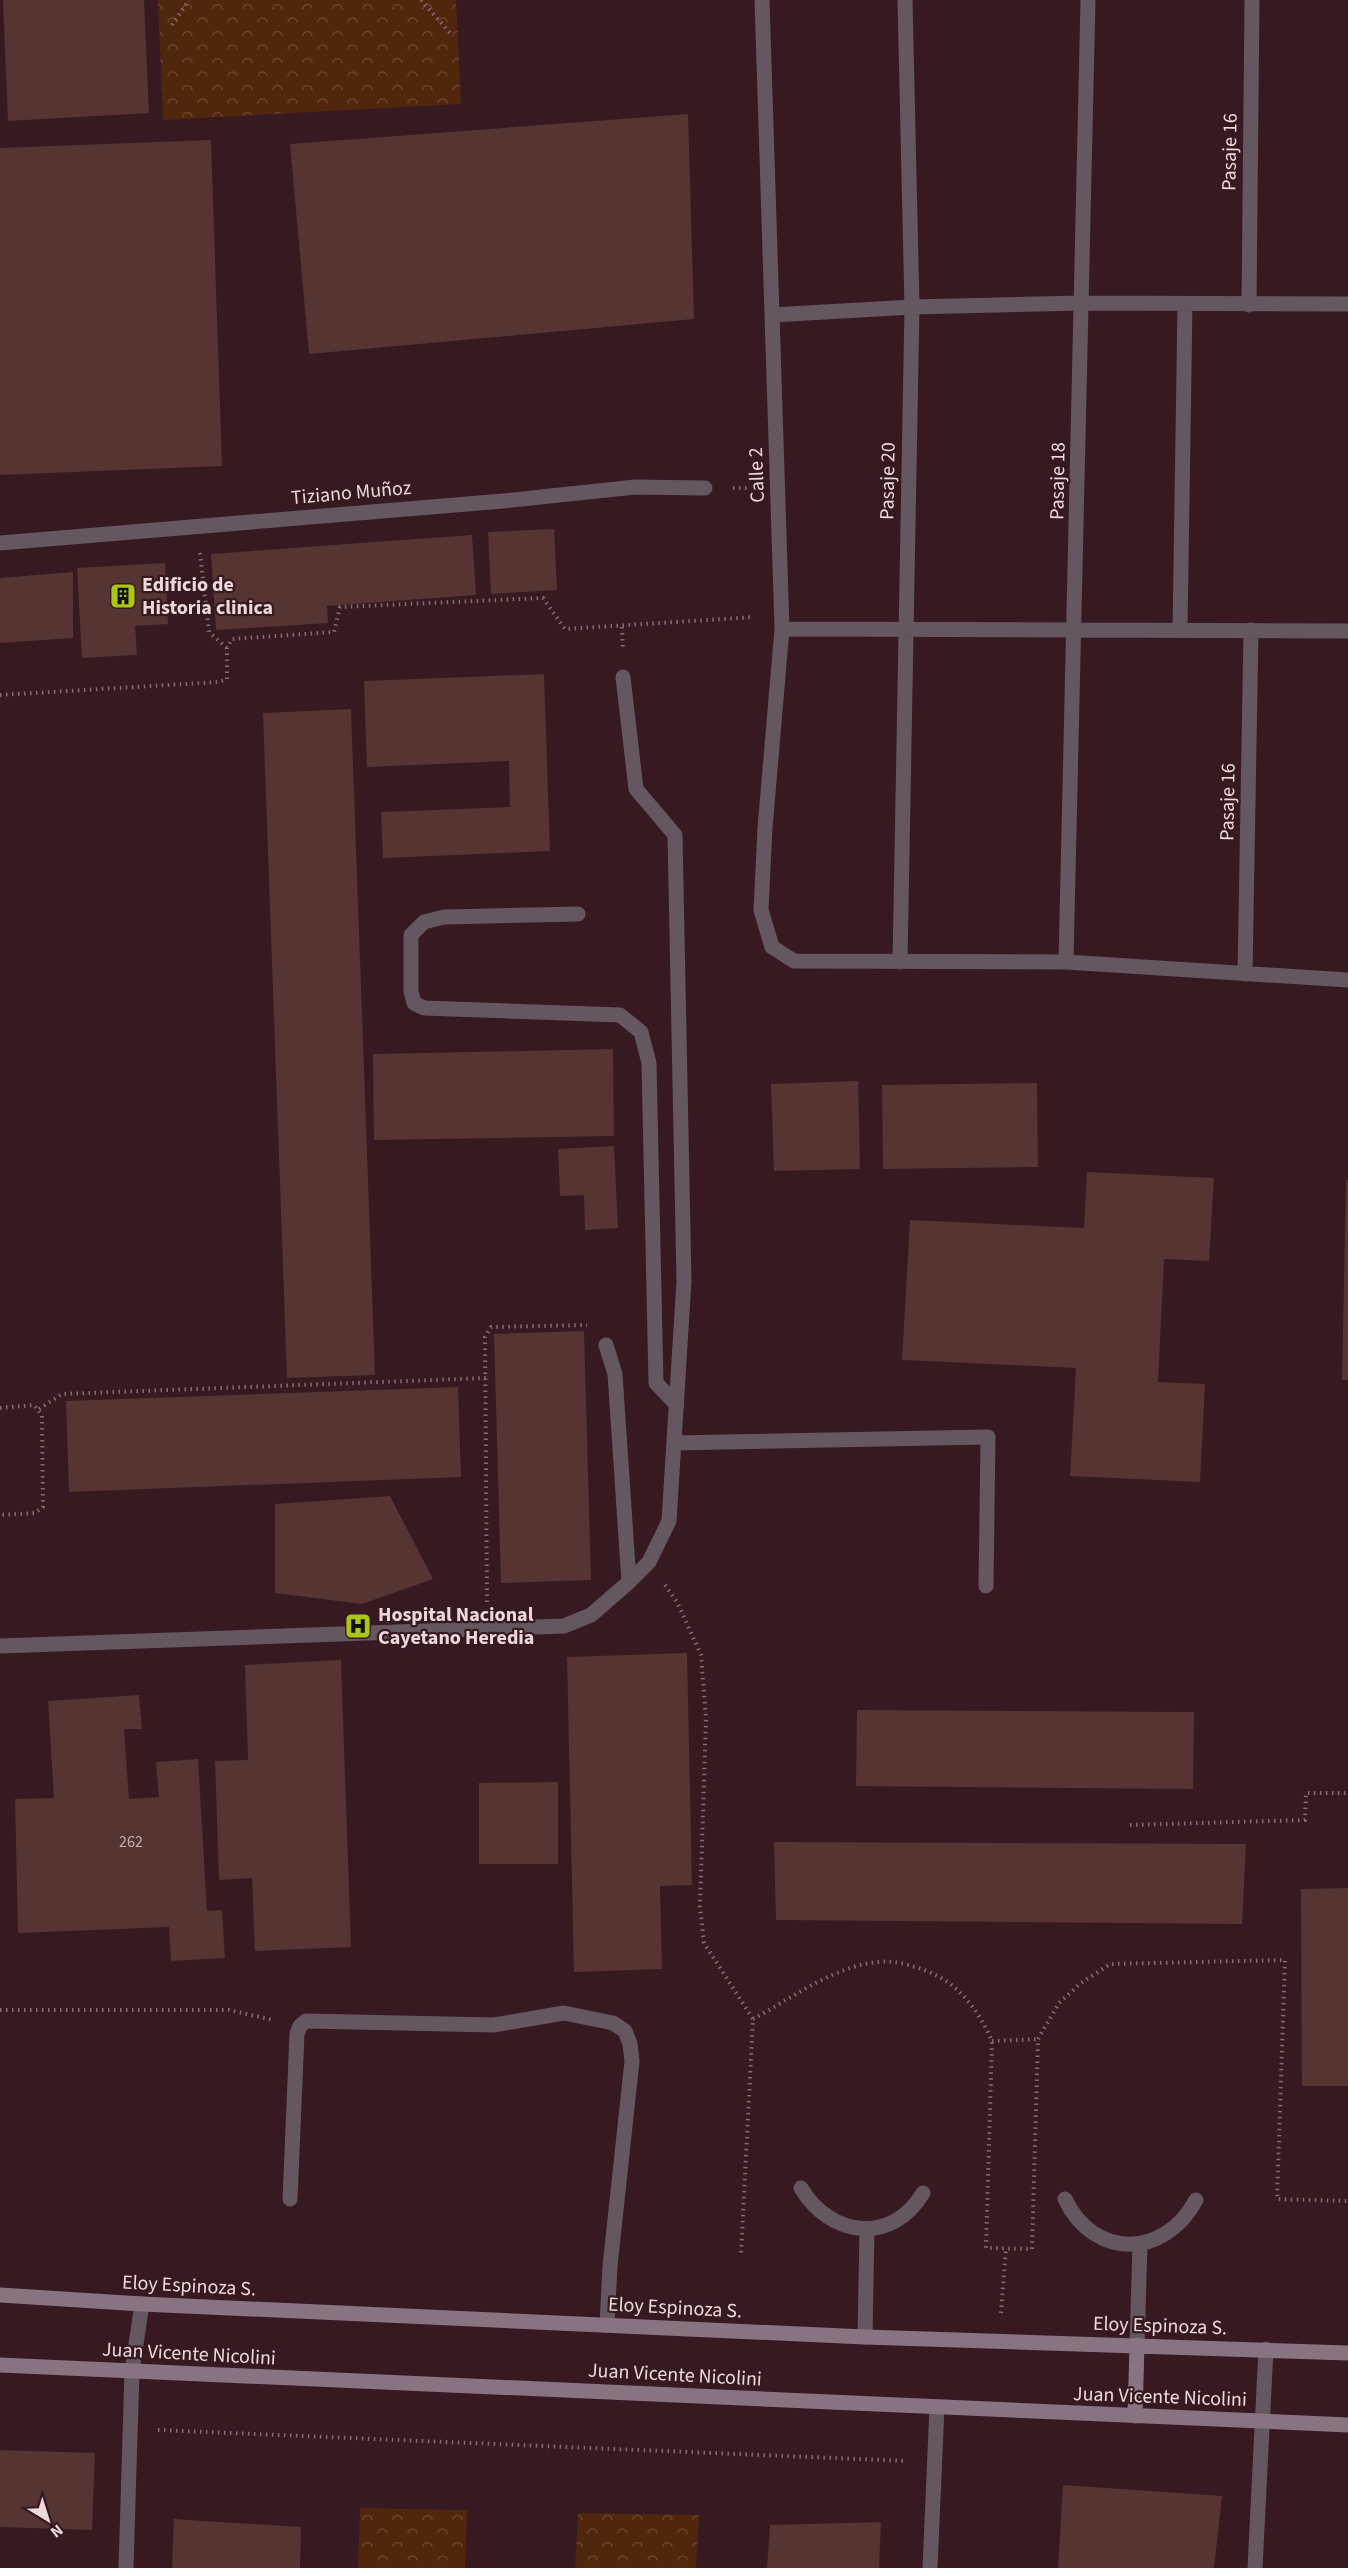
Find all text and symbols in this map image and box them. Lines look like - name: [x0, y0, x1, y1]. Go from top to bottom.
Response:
- street label: Pasaje 16: [1215, 113, 1245, 191]
- street label: Pasaje 20: [873, 442, 903, 520]
- street label: Pasaje 18: [1043, 442, 1073, 520]
- street label: Calle 2: [742, 447, 772, 503]
- street label: Tiziano Muñoz: [290, 474, 412, 512]
- place label: Edificio de Historia clinica: [142, 571, 273, 622]
- building icon: Edificio de Historia clinica: [108, 581, 138, 611]
- street label: Pasaje 16: [1213, 763, 1243, 841]
- place label: Hospital Nacional Cayetano Heredia: [378, 1601, 534, 1652]
- hospital icon: Hospital Nacional Cayetano Heredia: [343, 1611, 373, 1641]
- house number: 262: [119, 1831, 143, 1853]
- street label: Eloy Espinoza S.: [121, 2269, 257, 2303]
- street label: Eloy Espinoza S.: [607, 2291, 743, 2325]
- street label: Eloy Espinoza S.: [1092, 2310, 1227, 2342]
- street label: Juan Vicente Nicolini: [101, 2335, 277, 2373]
- street label: Juan Vicente Nicolini: [587, 2356, 763, 2394]
- street label: Juan Vicente Nicolini: [1073, 2380, 1247, 2414]
- north arrow: [18, 2490, 78, 2550]
- text: N: [46, 2519, 68, 2543]

